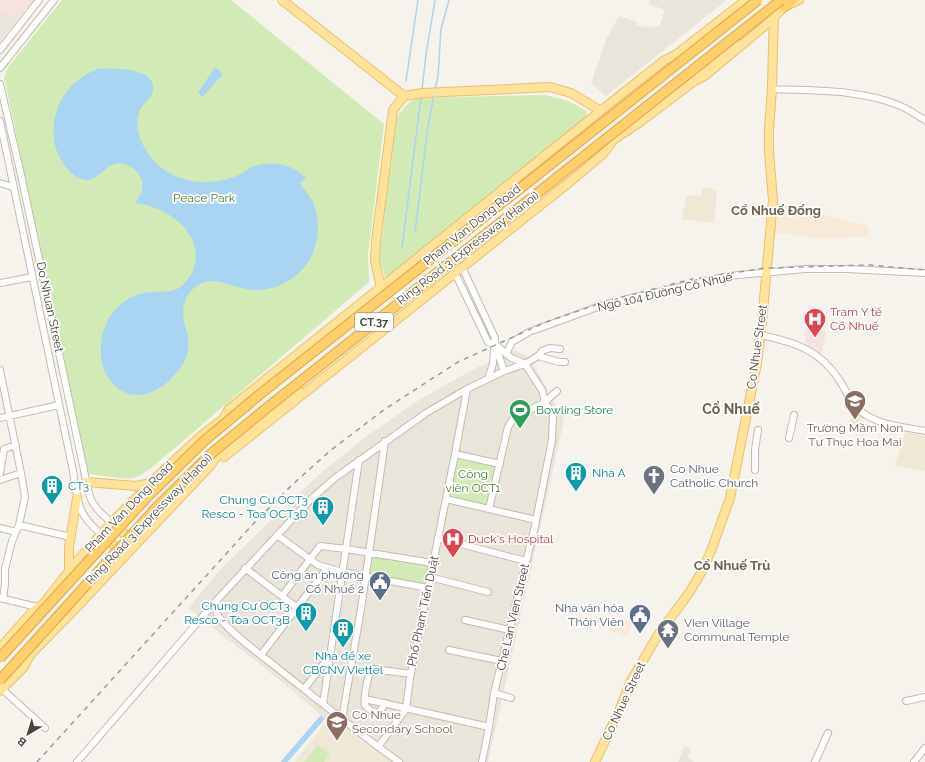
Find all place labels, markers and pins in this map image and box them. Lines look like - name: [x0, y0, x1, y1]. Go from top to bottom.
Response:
- place label: Trạm Y tế Cổ Nhuế: [830, 305, 882, 333]
- hospital icon: Trạm Y tế Cổ Nhuế: [802, 306, 828, 339]
- school or university icon: Trường Mầm Non Tư Thục Hoa Mai: [842, 388, 868, 421]
- sports icon: Bowling Store: [507, 397, 533, 430]
- place label: Bowling Store: [536, 403, 613, 417]
- place label: Trường Mầm Non Tư Thục Hoa Mai: [807, 421, 903, 449]
- building icon: Nhà A: [563, 460, 589, 493]
- place label: Co Nhue Catholic Church: [670, 462, 758, 490]
- church icon: Co Nhue Catholic Church: [641, 463, 667, 496]
- place label: Nhà A: [592, 466, 626, 480]
- building icon: CT3: [39, 473, 65, 506]
- place label: CT3: [68, 479, 89, 493]
- place label: Chung Cư OCT3 Resco - Tòa OCT3D: [202, 493, 308, 521]
- building icon: Chung Cư OCT3 Resco - Tòa OCT3D: [310, 494, 336, 527]
- hospital icon: Duck's Hospital: [440, 526, 466, 559]
- place label: Duck's Hospital: [468, 532, 554, 546]
- place label: Công an phường Cổ Nhuế 2: [271, 568, 364, 596]
- public building icon: Công an phường Cổ Nhuế 2: [367, 569, 393, 602]
- place label: Chung Cư OCT3 Resco - Tòa OCT3B: [184, 599, 290, 627]
- building icon: Chung Cư OCT3 Resco - Tòa OCT3B: [293, 600, 319, 633]
- place label: Nhà văn hóa Thôn Viên: [555, 601, 624, 629]
- public building icon: Nhà văn hóa Thôn Viên: [627, 602, 653, 635]
- building icon: Nhà để xe CBCNV Viettel: [330, 616, 356, 649]
- place label: Vien Village Communal Temple: [684, 616, 789, 644]
- temple icon: Vien Village Communal Temple: [655, 617, 681, 650]
- place label: Nhà để xe CBCNV Viettel: [303, 649, 384, 677]
- place label: Co Nhue Secondary School: [352, 708, 454, 736]
- school or university icon: Co Nhue Secondary School: [324, 709, 350, 742]

